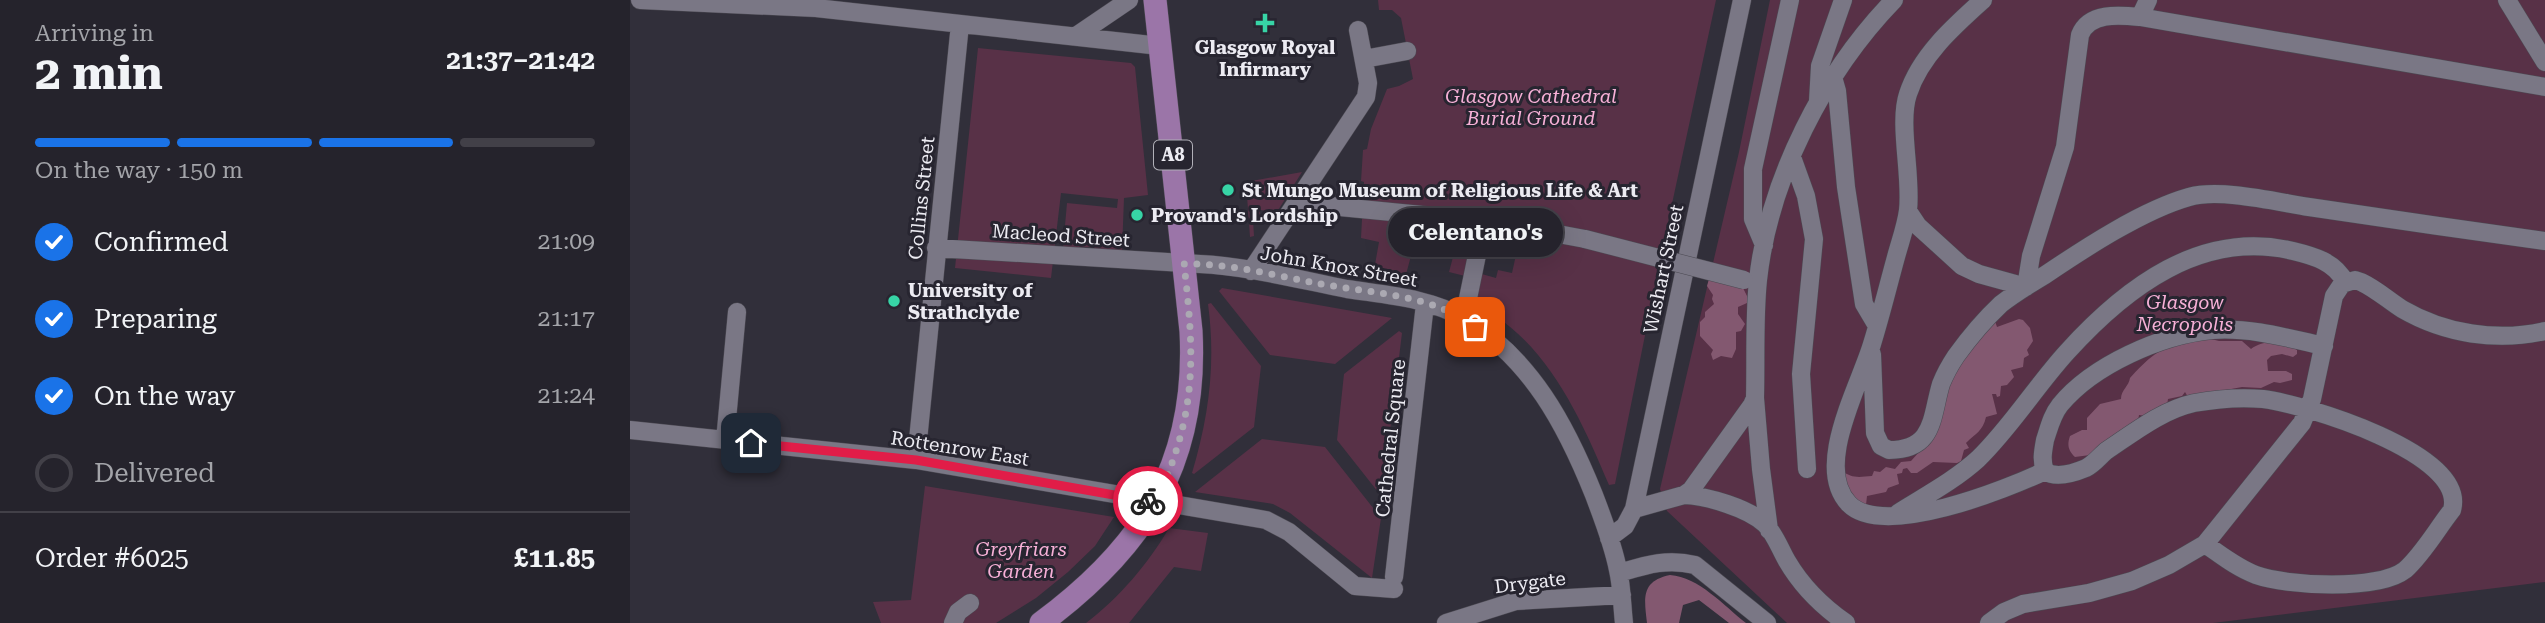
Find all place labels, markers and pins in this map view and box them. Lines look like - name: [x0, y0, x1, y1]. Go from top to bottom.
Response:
- marker: Glasgow Royal Infirmary: [1255, 13, 1275, 33]
- place label: Glasgow Royal Infirmary: [1195, 36, 1335, 81]
- place label: St Mungo Museum of Religious Life & Art: [1242, 179, 1638, 202]
- marker: St Mungo Museum of Religious Life & Art: [1220, 182, 1236, 198]
- place label: Provand's Lordship: [1151, 204, 1338, 227]
- marker: Provand's Lordship: [1129, 207, 1145, 223]
- callout: Celentano's: [1388, 208, 1562, 257]
- place label: University of Strathclyde: [908, 279, 1034, 324]
- marker: University of Strathclyde: [886, 293, 902, 309]
- pin: [1445, 297, 1505, 357]
- pin: [721, 413, 781, 473]

